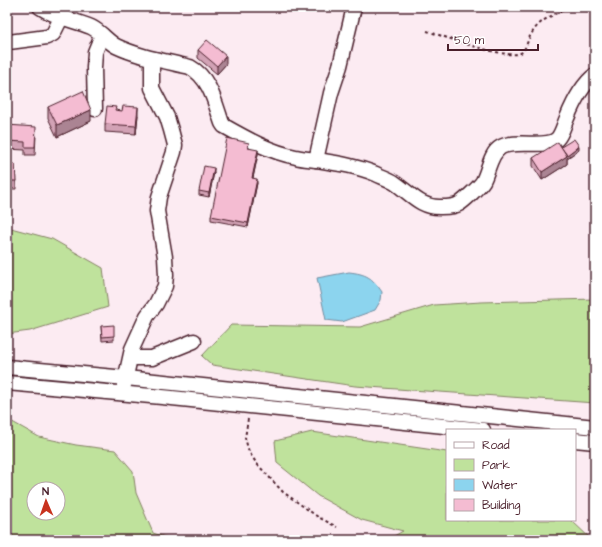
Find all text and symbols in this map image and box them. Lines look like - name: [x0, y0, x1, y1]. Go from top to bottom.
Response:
- scale bar: [448, 26, 538, 52]
- text: 50 m: [454, 32, 485, 49]
- legend: [446, 429, 576, 521]
- text: Road: [482, 437, 510, 454]
- text: Park: [482, 457, 510, 474]
- text: Water: [482, 477, 518, 494]
- north arrow: [26, 481, 66, 521]
- text: N: [42, 484, 49, 499]
- text: Building: [482, 497, 520, 515]

